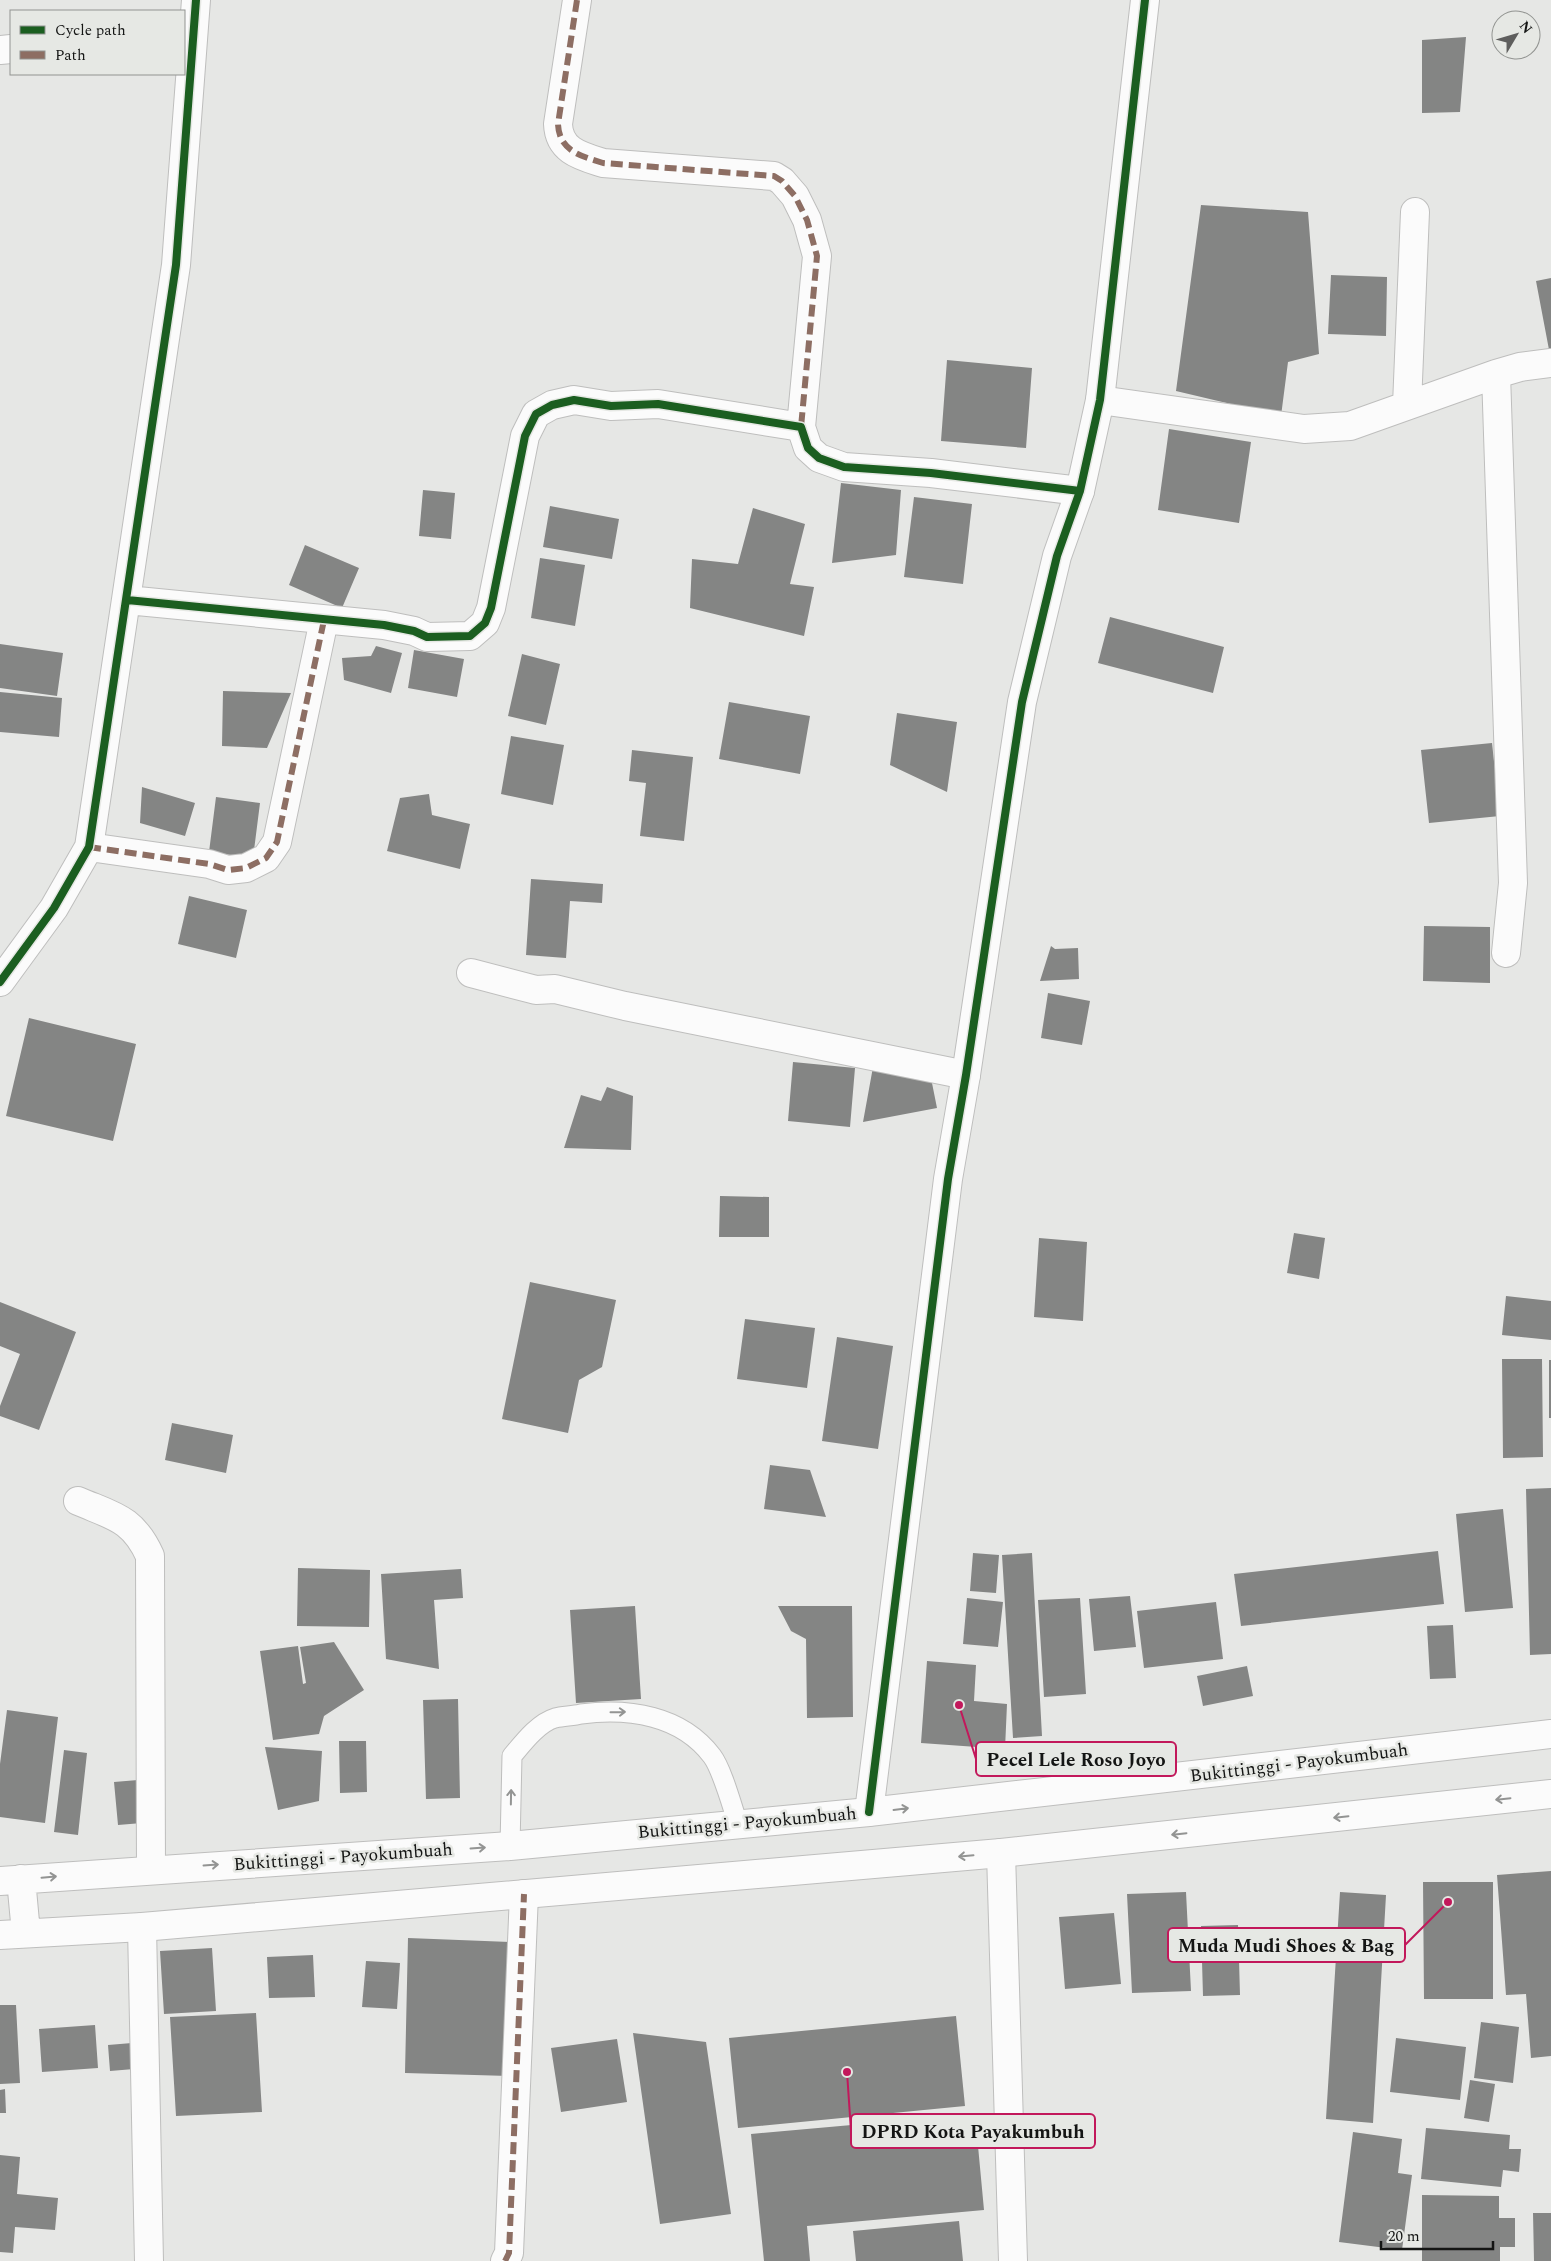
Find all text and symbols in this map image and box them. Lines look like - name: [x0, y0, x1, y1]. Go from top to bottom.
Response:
- legend: [10, 10, 185, 75]
- north arrow: [1491, 10, 1541, 60]
- text: N: [1514, 16, 1538, 38]
- text: Cycle path: [55, 19, 126, 42]
- text: Path: [55, 44, 86, 67]
- one-way arrow: [610, 1707, 626, 1717]
- street label: Bukittinggi - Payokumbuah: [1188, 1736, 1410, 1790]
- callout: Pecel Lele Roso Joyo: [976, 1742, 1176, 1776]
- text: Pecel Lele Roso Joyo: [986, 1746, 1166, 1775]
- one-way arrow: [506, 1789, 516, 1806]
- one-way arrow: [1495, 1794, 1511, 1804]
- street label: Bukittinggi - Payokumbuah: [636, 1800, 858, 1846]
- one-way arrow: [892, 1804, 908, 1814]
- one-way arrow: [1333, 1812, 1349, 1822]
- one-way arrow: [1172, 1829, 1188, 1839]
- street label: Bukittinggi - Payokumbuah: [233, 1836, 453, 1878]
- one-way arrow: [469, 1843, 485, 1852]
- one-way arrow: [958, 1851, 974, 1861]
- one-way arrow: [202, 1861, 218, 1870]
- one-way arrow: [40, 1873, 56, 1882]
- callout: Muda Mudi Shoes & Bag: [1168, 1928, 1405, 1962]
- text: Muda Mudi Shoes & Bag: [1178, 1932, 1394, 1961]
- callout: DPRD Kota Payakumbuh: [851, 2114, 1095, 2148]
- text: DPRD Kota Payakumbuh: [861, 2118, 1085, 2147]
- scale bar: [1381, 2218, 1494, 2250]
- text: 20 m: [1388, 2225, 1420, 2248]

